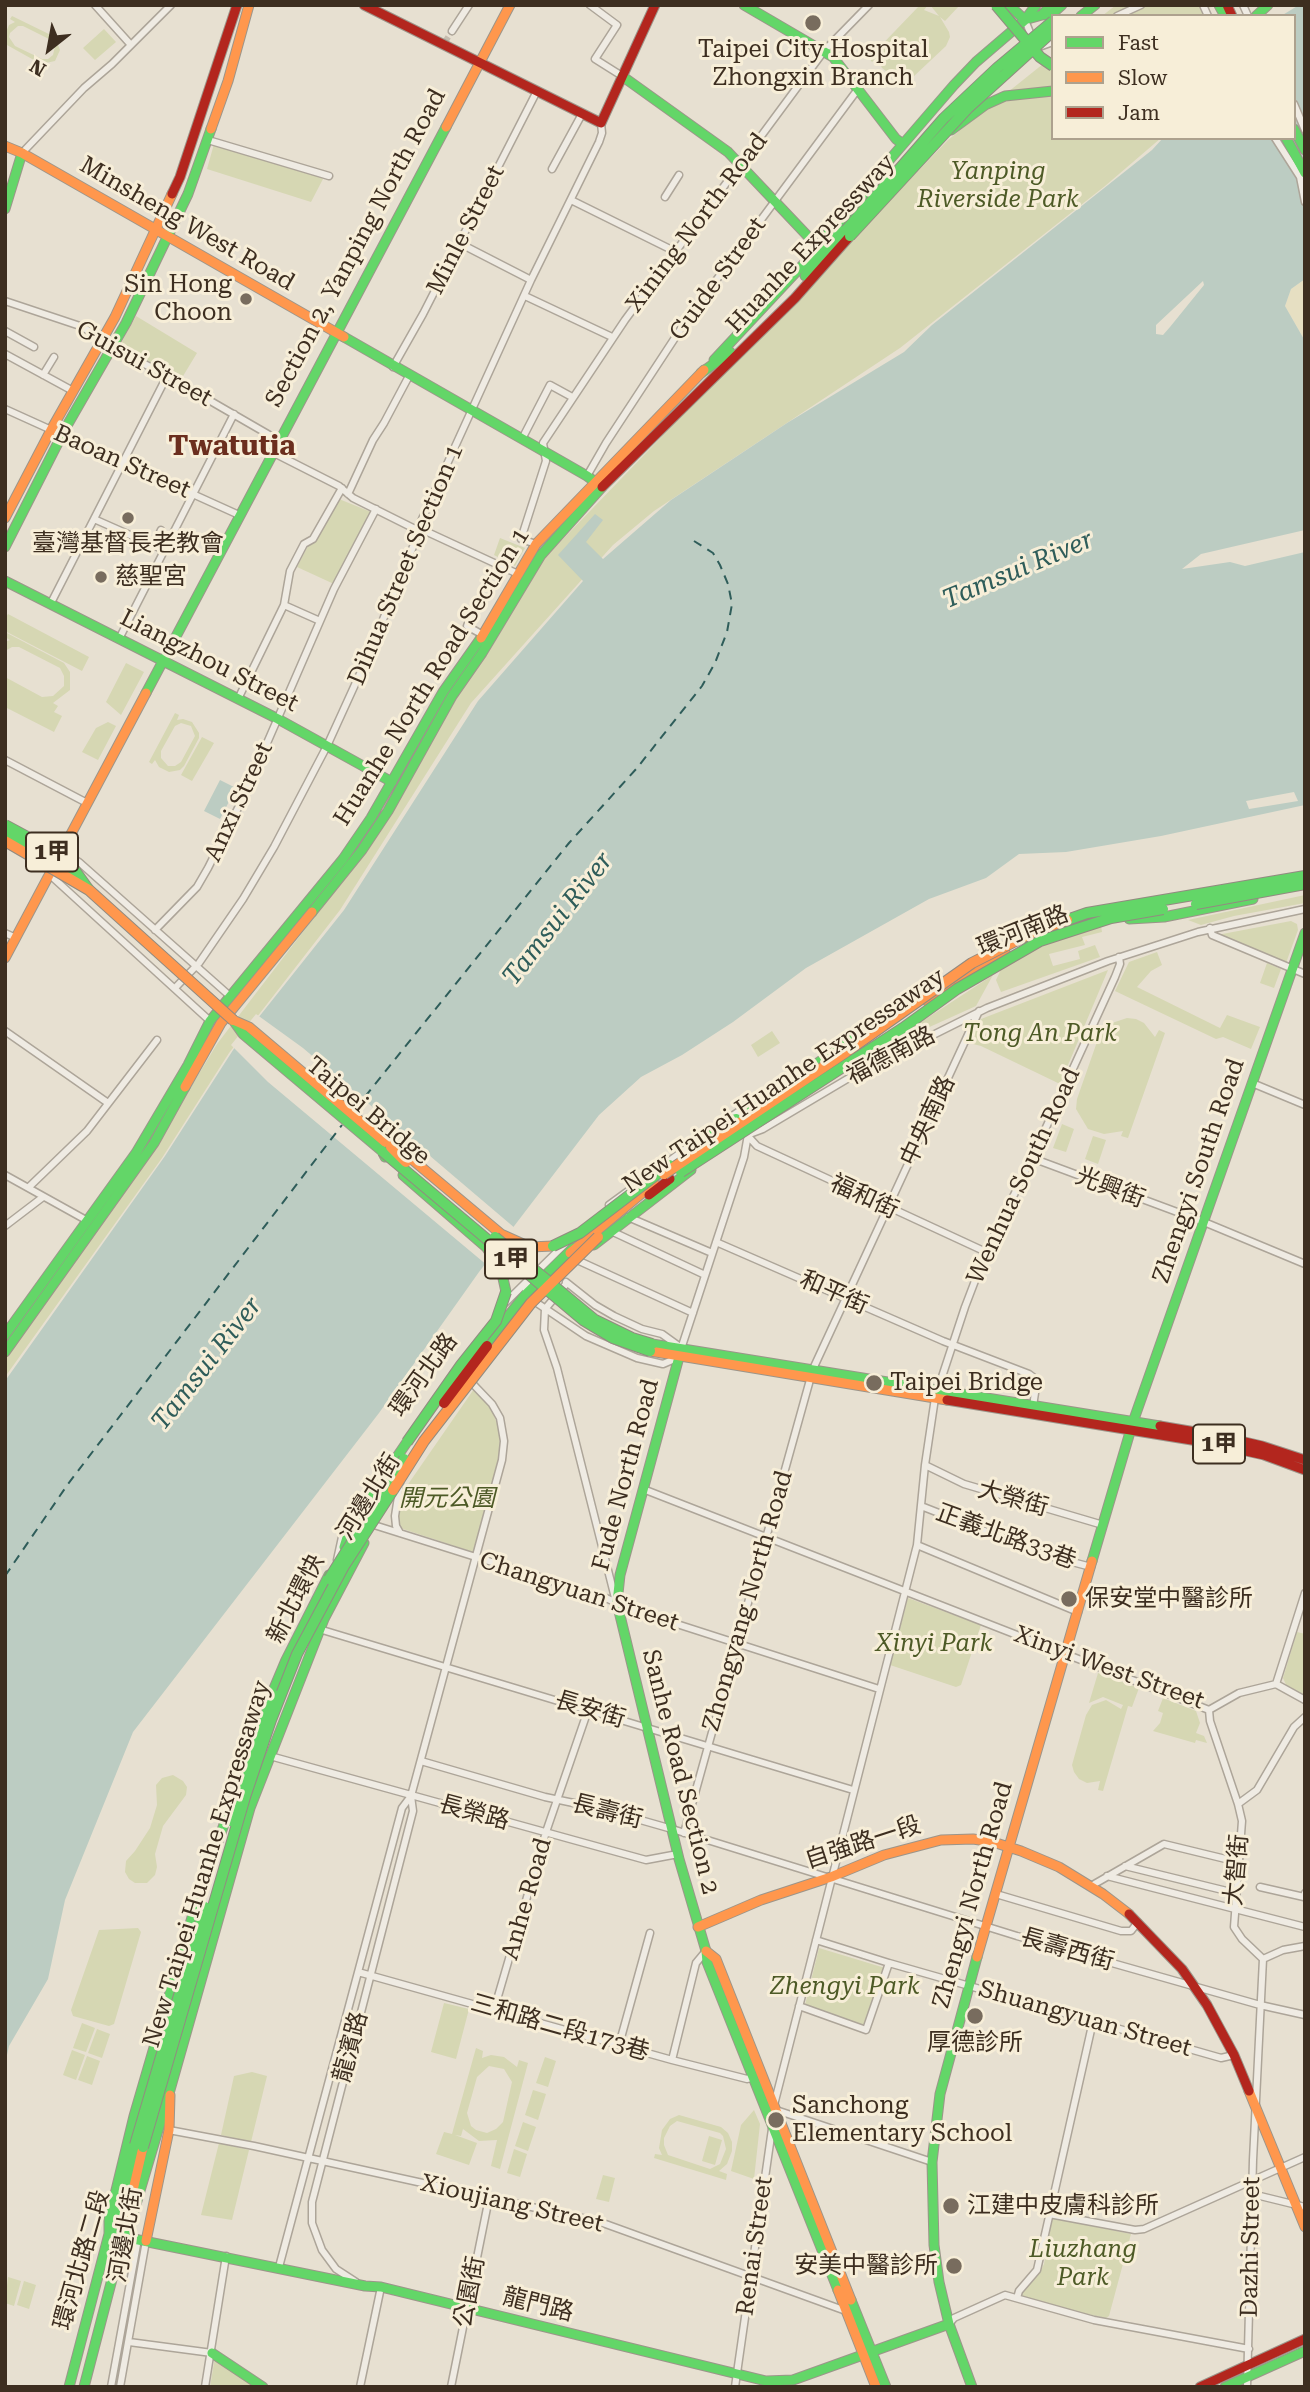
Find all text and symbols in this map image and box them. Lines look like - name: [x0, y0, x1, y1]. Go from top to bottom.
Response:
- marker: Taipei City Hospital Zhongxin Branch: [803, 13, 823, 33]
- north arrow: [14, 14, 84, 84]
- legend: [1051, 14, 1296, 140]
- text: Fast: [1118, 31, 1159, 55]
- place label: Taipei City Hospital Zhongxin Branch: [698, 36, 928, 92]
- text: N: [26, 54, 50, 81]
- text: Slow: [1118, 66, 1167, 90]
- street label: Section 2, Yanping North Road: [260, 84, 452, 412]
- text: Jam: [1118, 101, 1160, 125]
- street label: Xining North Road: [620, 128, 774, 318]
- street label: Huanhe Expressway: [721, 149, 901, 339]
- street label: Minsheng West Road: [74, 151, 300, 297]
- park label: Yanping Riverside Park: [917, 158, 1079, 214]
- street label: Minle Street: [421, 161, 511, 299]
- street label: Guide Street: [664, 212, 772, 346]
- place label: Sin Hong Choon: [124, 271, 232, 327]
- marker: Sin Hong Choon: [238, 291, 254, 307]
- street label: Guisui Street: [71, 315, 217, 413]
- street label: Baoan Street: [49, 419, 195, 505]
- district label: Twatutia: [168, 430, 296, 464]
- street label: Dihua Street Section 1: [342, 440, 470, 690]
- marker: 臺灣基督長老教會: [120, 510, 136, 526]
- street label: Huanhe North Road Section 1: [328, 523, 536, 831]
- water label: Tamsui River: [938, 524, 1098, 616]
- place label: 臺灣基督長老教會: [32, 530, 224, 558]
- place label: 慈聖宮: [115, 563, 187, 591]
- marker: 慈聖宮: [93, 569, 109, 585]
- street label: Liangzhou Street: [115, 604, 303, 718]
- street label: Anxi Street: [199, 738, 279, 866]
- road number: 1甲: [26, 832, 78, 872]
- water label: Tamsui River: [496, 846, 620, 992]
- street label: 環河南路: [973, 900, 1073, 962]
- street label: New Taipei Huanhe Expressaway: [618, 962, 950, 1200]
- park label: Tong An Park: [963, 1020, 1117, 1048]
- street label: 福德南路: [842, 1021, 940, 1091]
- street label: Taipei Bridge: [300, 1051, 436, 1171]
- street label: Zhengyi South Road: [1147, 1055, 1251, 1287]
- street label: Wenhua South Road: [961, 1063, 1087, 1289]
- street label: 中央南路: [895, 1071, 961, 1171]
- street label: 光興街: [1071, 1162, 1149, 1214]
- street label: 福和街: [825, 1169, 903, 1225]
- road number: 1甲: [485, 1240, 537, 1278]
- street label: 和平街: [795, 1265, 873, 1321]
- water label: Tamsui River: [145, 1291, 269, 1437]
- street label: 環河北路: [384, 1328, 464, 1422]
- place label: Taipei Bridge: [890, 1369, 1043, 1397]
- marker: Taipei Bridge: [864, 1373, 884, 1393]
- street label: Fude North Road: [587, 1376, 665, 1574]
- road number: 1甲: [1193, 1424, 1245, 1464]
- street label: 河邊北街: [331, 1449, 407, 1545]
- street label: Zhongyang North Road: [697, 1467, 799, 1735]
- street label: 大榮街: [974, 1475, 1052, 1523]
- park label: 開元公園: [399, 1485, 495, 1513]
- street label: 正義北路33巷: [932, 1498, 1080, 1576]
- street label: Changyuan Street: [476, 1546, 682, 1638]
- street label: 新北環快: [261, 1550, 331, 1648]
- place label: 保安堂中醫診所: [1085, 1585, 1253, 1613]
- marker: 保安堂中醫診所: [1059, 1589, 1079, 1609]
- street label: Xinyi West Street: [1010, 1620, 1208, 1716]
- park label: Xinyi Park: [875, 1630, 993, 1658]
- street label: Sanhe Road Section 2: [636, 1647, 724, 1897]
- street label: New Taipei Huanhe Expressaway: [137, 1677, 277, 2051]
- street label: 長安街: [551, 1686, 629, 1734]
- street label: Zhengyi North Road: [927, 1778, 1019, 2012]
- street label: 長壽街: [569, 1789, 645, 1835]
- street label: 長榮路: [435, 1790, 513, 1836]
- street label: 自強路一段: [801, 1811, 925, 1875]
- street label: 大智街: [1220, 1833, 1254, 1907]
- street label: Anhe Road: [496, 1835, 558, 1963]
- street label: 長壽西街: [1017, 1923, 1117, 1977]
- park label: Zhengyi Park: [770, 1973, 920, 2001]
- street label: Shuangyuan Street: [975, 1975, 1195, 2063]
- street label: 三和路二段173巷: [467, 1989, 653, 2067]
- marker: 厚德診所: [965, 2006, 985, 2026]
- street label: 龍濱路: [328, 2008, 374, 2086]
- place label: 厚德診所: [927, 2029, 1023, 2057]
- place label: Sanchong Elementary School: [792, 2092, 1012, 2148]
- marker: Sanchong Elementary School: [766, 2110, 786, 2130]
- street label: Xioujiang Street: [418, 2169, 606, 2239]
- street label: Renai Street: [731, 2174, 779, 2318]
- street label: Dazhi Street: [1235, 2176, 1267, 2318]
- street label: 河邊北街: [103, 2185, 149, 2285]
- street label: 環河北路二段: [48, 2187, 116, 2333]
- place label: 江建中皮膚科診所: [967, 2192, 1159, 2220]
- marker: 江建中皮膚科診所: [941, 2196, 961, 2216]
- park label: Liuzhang Park: [1029, 2236, 1137, 2292]
- place label: 安美中醫診所: [794, 2252, 938, 2280]
- street label: 公園街: [449, 2254, 491, 2330]
- marker: 安美中醫診所: [944, 2256, 964, 2276]
- street label: 龍門路: [500, 2282, 576, 2328]

